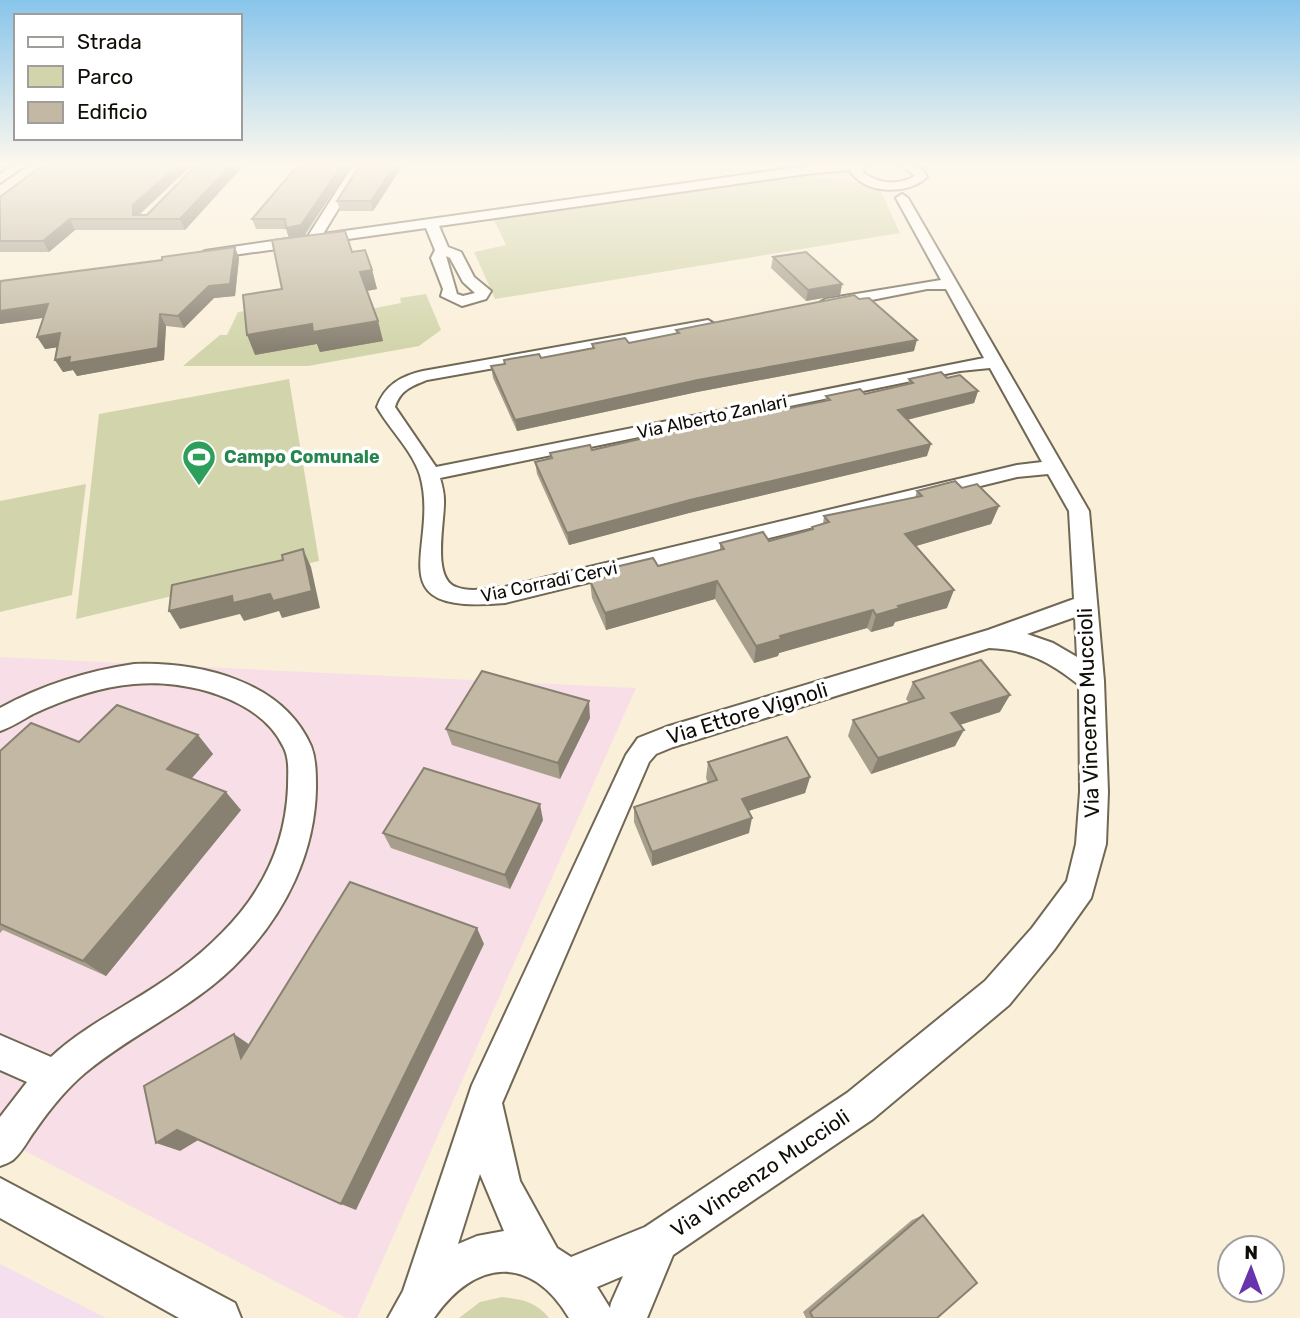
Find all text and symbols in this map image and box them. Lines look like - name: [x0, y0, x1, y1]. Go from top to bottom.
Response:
- legend: [14, 14, 242, 140]
- text: Strada: [77, 29, 142, 54]
- text: Parco: [77, 64, 133, 89]
- text: Edificio: [77, 99, 147, 124]
- street label: Via Alberto Zanlari: [635, 390, 789, 444]
- sports icon: Campo Comunale: [180, 438, 218, 487]
- place label: Campo Comunale: [224, 446, 380, 468]
- street label: Via Corradi Cervi: [479, 557, 619, 607]
- street label: Via Vincenzo Muccioli: [1072, 608, 1104, 818]
- street label: Via Ettore Vignoli: [664, 677, 830, 749]
- street label: Via Vincenzo Muccioli: [666, 1104, 854, 1242]
- north arrow: [1216, 1234, 1286, 1304]
- text: N: [1244, 1241, 1258, 1264]

